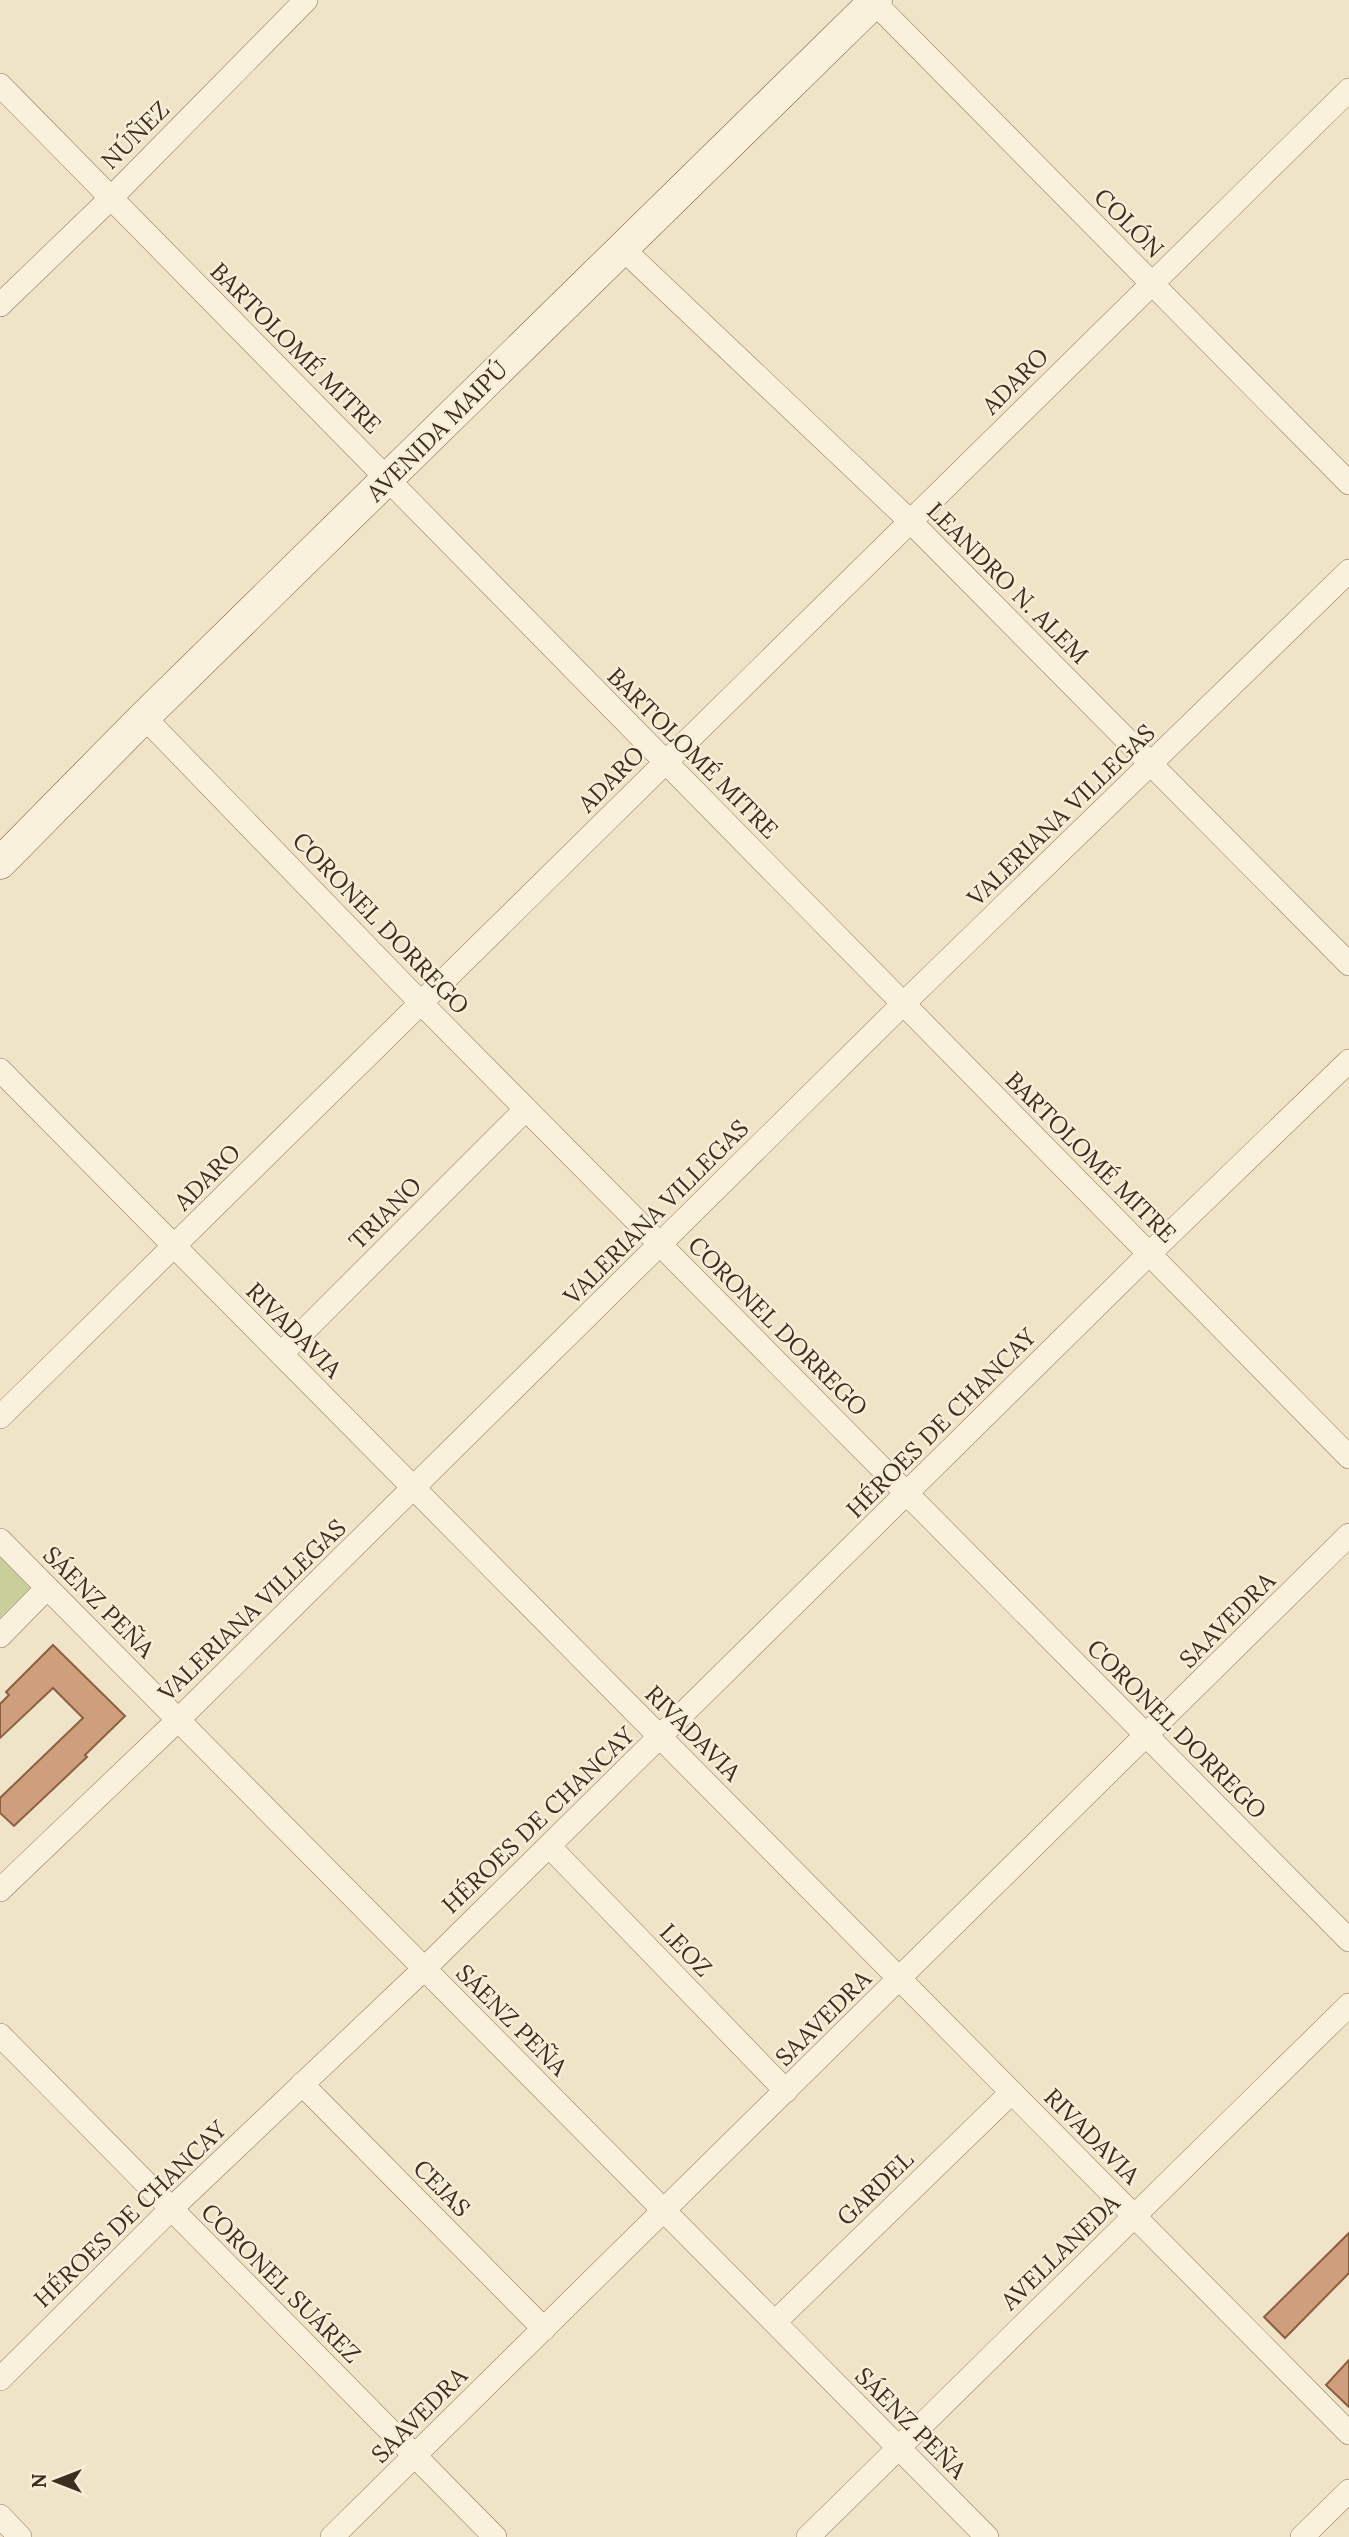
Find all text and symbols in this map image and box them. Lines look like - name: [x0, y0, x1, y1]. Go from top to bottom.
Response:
- street label: NÚÑEZ: [94, 94, 176, 176]
- street label: COLÓN: [1088, 182, 1170, 264]
- street label: BARTOLOMÉ MITRE: [204, 256, 388, 440]
- street label: ADARO: [974, 341, 1055, 422]
- street label: AVENIDA MAIPÚ: [359, 354, 514, 509]
- street label: LEANDRO N. ALEM: [921, 496, 1095, 670]
- street label: BARTOLOMÉ MITRE: [601, 661, 785, 845]
- street label: VALERIANA VILLEGAS: [960, 717, 1161, 913]
- street label: ADARO: [570, 739, 651, 820]
- street label: CORONEL DORREGO: [286, 825, 476, 1021]
- street label: BARTOLOMÉ MITRE: [999, 1065, 1183, 1249]
- street label: VALERIANA VILLEGAS: [556, 1113, 755, 1312]
- street label: ADARO: [166, 1137, 247, 1218]
- street label: TRIANO: [342, 1170, 428, 1256]
- street label: CORONEL DORREGO: [682, 1230, 874, 1422]
- street label: RIVADAVIA: [240, 1276, 349, 1385]
- street label: HÉROES DE CHANCAY: [840, 1321, 1043, 1524]
- street label: VALERIANA VILLEGAS: [151, 1512, 352, 1708]
- street label: SÁENZ PEÑA: [37, 1540, 162, 1665]
- street label: SAAVEDRA: [1172, 1565, 1282, 1675]
- street label: CORONEL DORREGO: [1081, 1633, 1273, 1825]
- street label: RIVADAVIA: [639, 1679, 748, 1788]
- street label: HÉROES DE CHANCAY: [435, 1719, 641, 1920]
- street label: LEOZ: [653, 1917, 719, 1983]
- street label: SÁENZ PEÑA: [450, 1958, 575, 2083]
- street label: SAAVEDRA: [768, 1963, 878, 2073]
- street label: RIVADAVIA: [1038, 2082, 1147, 2191]
- street label: HÉROES DE CHANCAY: [27, 2113, 233, 2314]
- street label: GARDEL: [830, 2144, 920, 2232]
- street label: CEJAS: [407, 2153, 477, 2223]
- street label: AVELLANEDA: [993, 2187, 1127, 2317]
- street label: CORONEL SUÁREZ: [194, 2196, 368, 2370]
- street label: SAAVEDRA: [364, 2360, 474, 2470]
- street label: SÁENZ PEÑA: [849, 2361, 974, 2486]
- north arrow: [21, 2446, 91, 2516]
- text: N: [27, 2473, 51, 2488]

